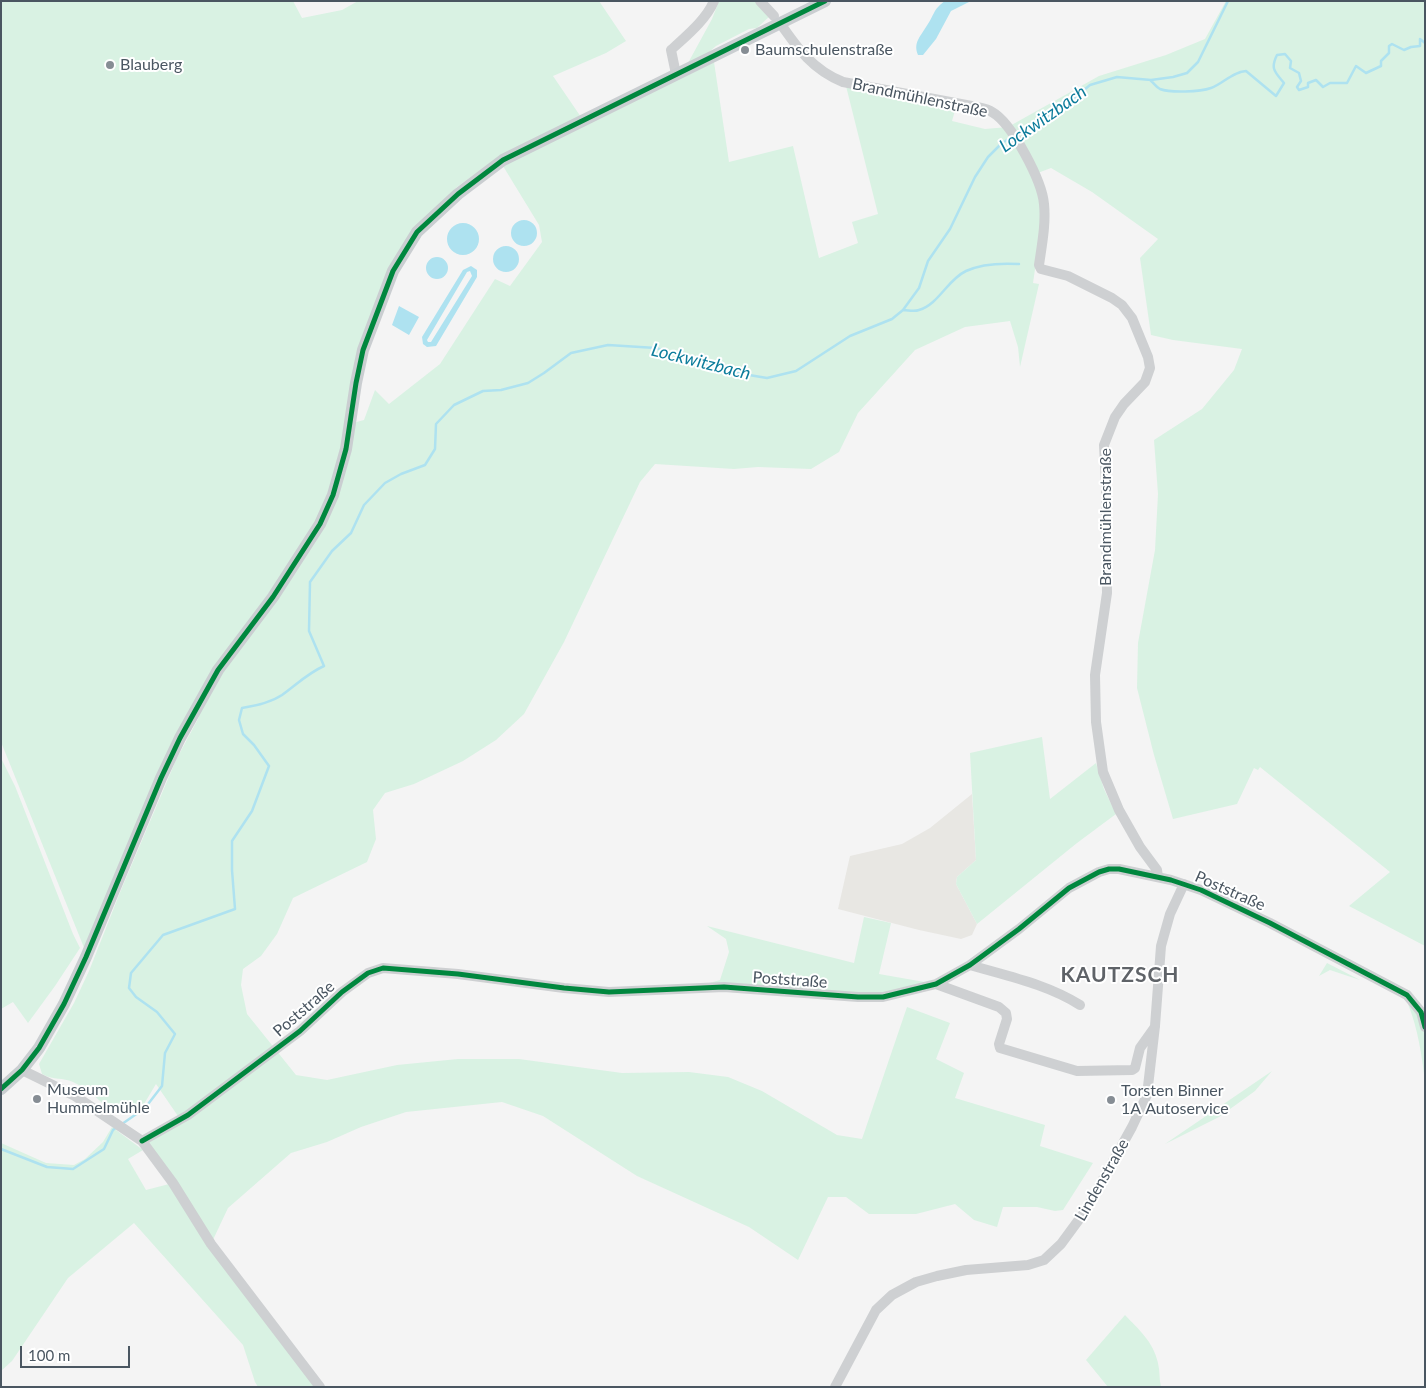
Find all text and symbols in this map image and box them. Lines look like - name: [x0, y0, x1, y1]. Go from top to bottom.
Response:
- place label: Baumschulenstraße: [755, 40, 893, 60]
- marker: Baumschulenstraße: [739, 44, 751, 56]
- place label: Blauberg: [120, 55, 182, 75]
- marker: Blauberg: [104, 59, 116, 71]
- street label: Brandmühlenstraße: [851, 74, 989, 122]
- water label: Lockwitzbach: [995, 81, 1091, 157]
- water label: Lockwitzbach: [649, 339, 753, 385]
- street label: Brandmühlenstraße: [1096, 448, 1116, 586]
- street label: Poststraße: [1192, 867, 1268, 915]
- district label: KAUTZSCH: [1059, 962, 1181, 988]
- street label: Poststraße: [752, 968, 828, 992]
- street label: Poststraße: [269, 977, 339, 1041]
- place label: Museum Hummelmühle: [47, 1080, 150, 1118]
- place label: Torsten Binner 1A Autoservice: [1121, 1081, 1229, 1119]
- marker: Museum Hummelmühle: [31, 1093, 43, 1105]
- marker: Torsten Binner 1A Autoservice: [1105, 1094, 1117, 1106]
- street label: Lindenstraße: [1071, 1136, 1133, 1224]
- scale bar: [22, 1336, 132, 1368]
- text: 100 m: [28, 1346, 70, 1364]

